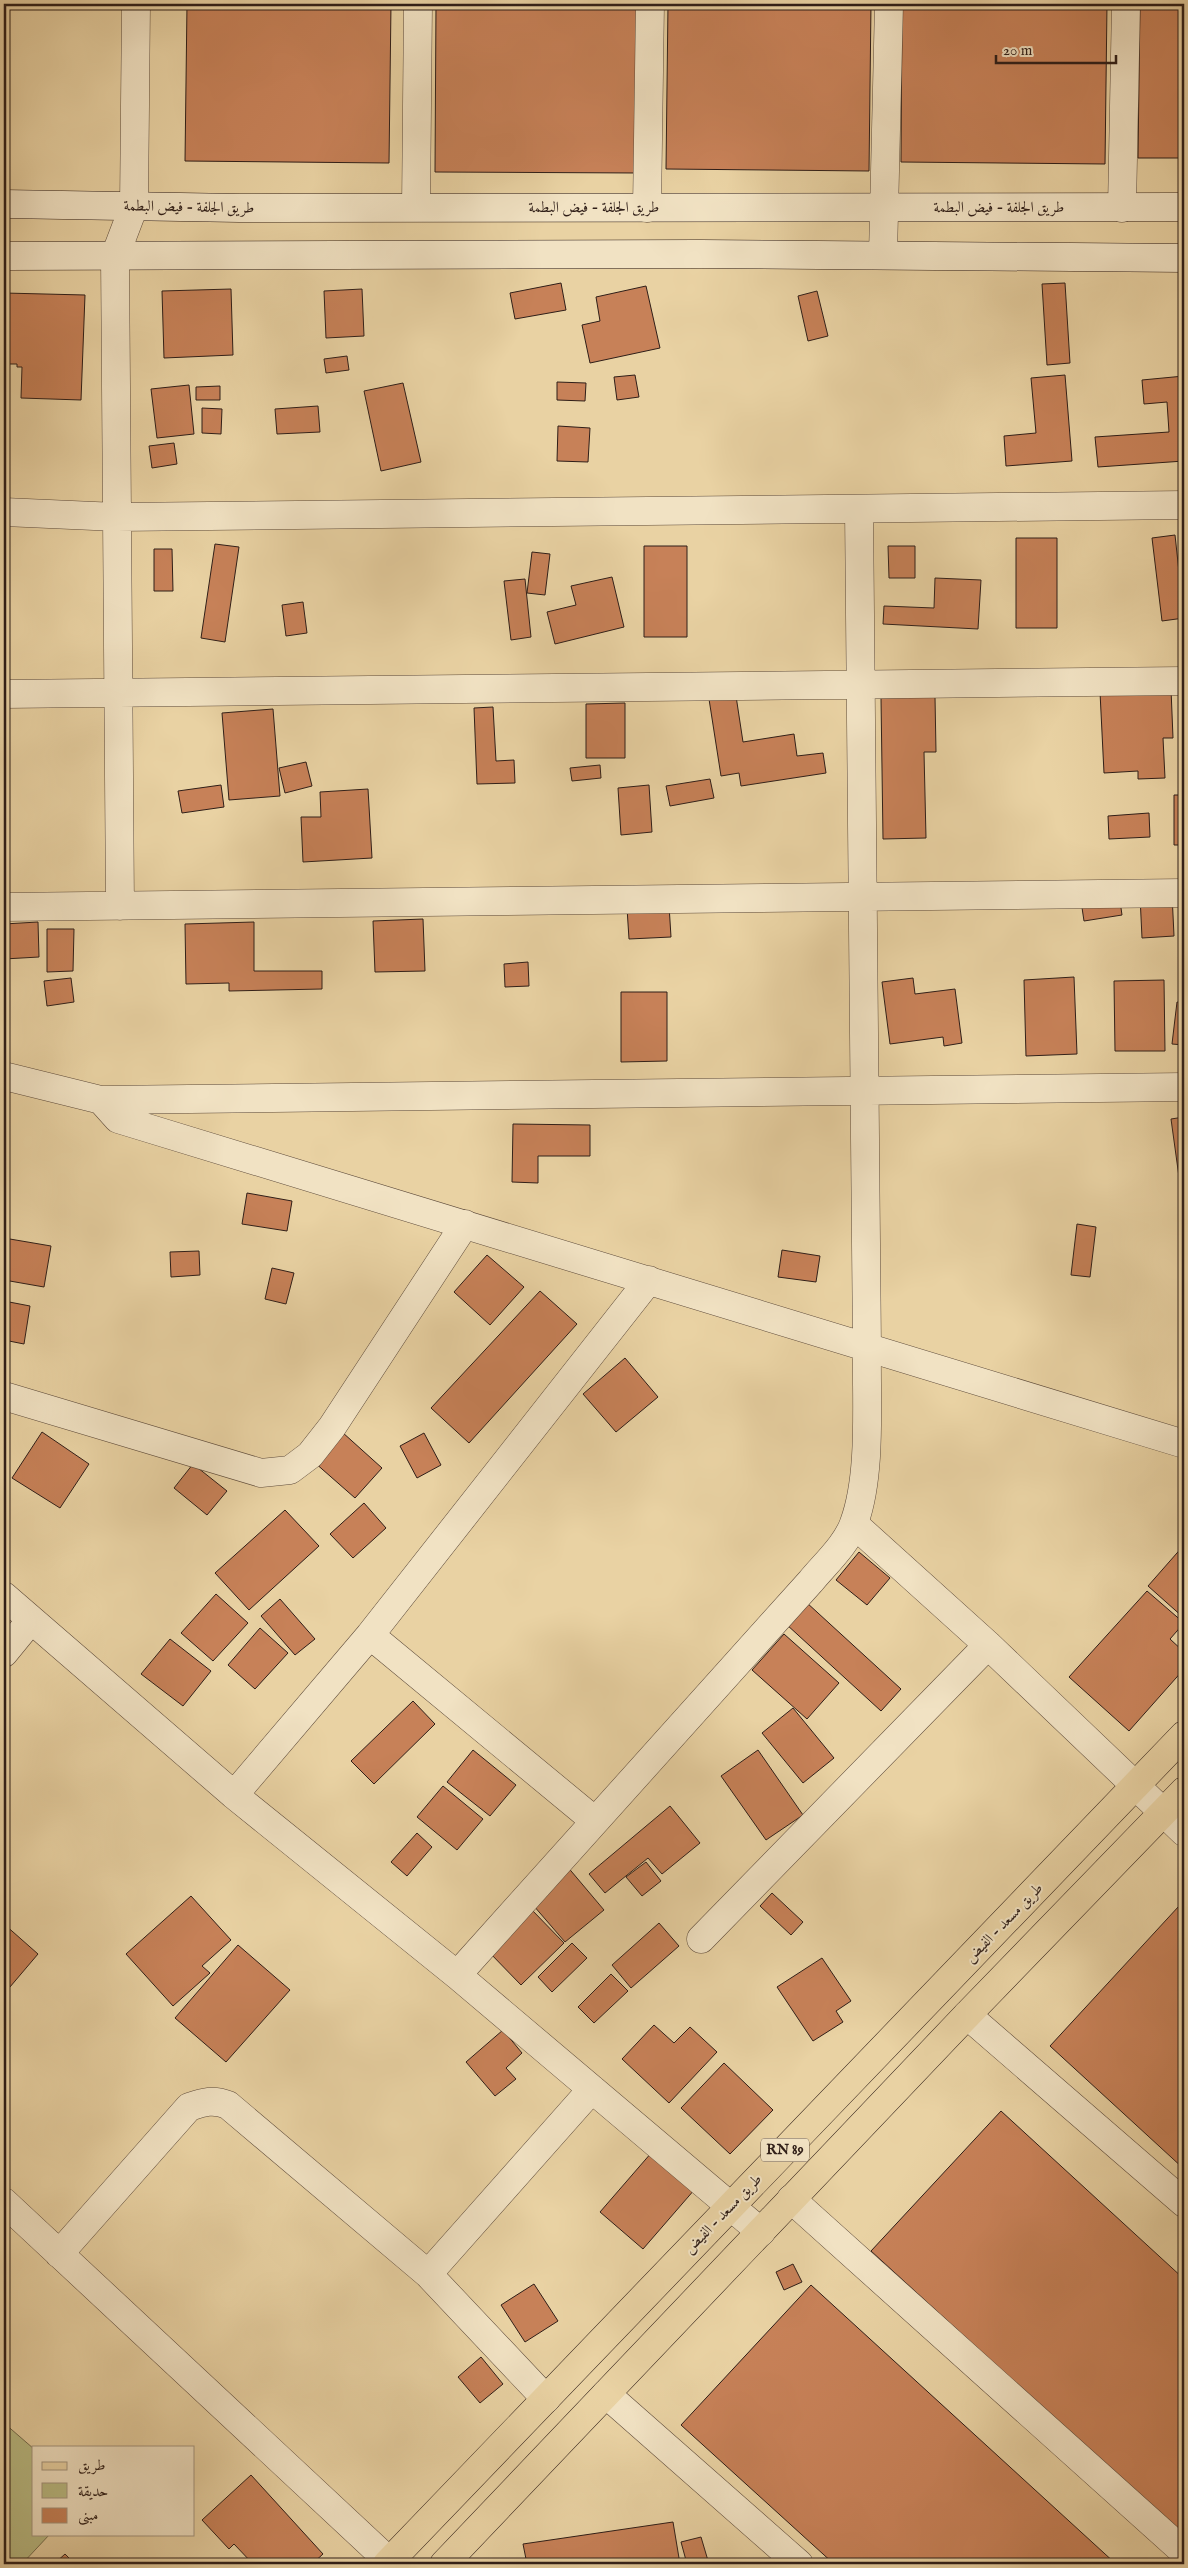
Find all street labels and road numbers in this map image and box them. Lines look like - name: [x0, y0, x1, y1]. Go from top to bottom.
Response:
- street label: طريق الجلفة - فيض البطمة: [123, 196, 255, 218]
- street label: طريق الجلفة - فيض البطمة: [529, 198, 659, 217]
- street label: طريق الجلفة - فيض البطمة: [934, 198, 1064, 217]
- street label: طريق مسعد - الفيض: [961, 1879, 1047, 1967]
- road number: RN 89: [761, 2138, 809, 2162]
- street label: طريق مسعد - الفيض: [680, 2170, 766, 2258]

